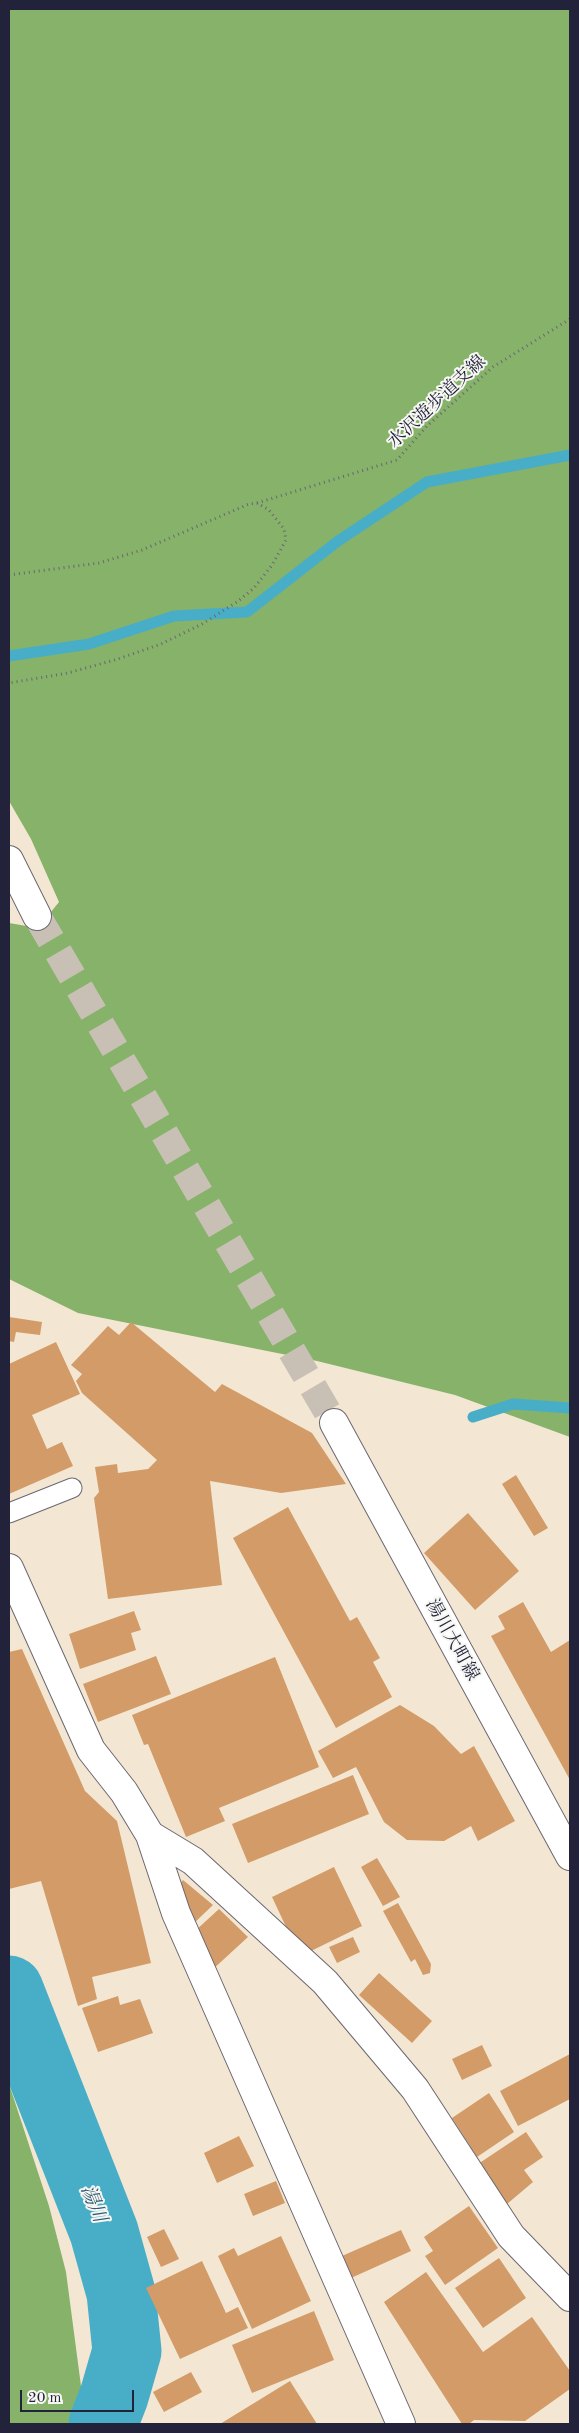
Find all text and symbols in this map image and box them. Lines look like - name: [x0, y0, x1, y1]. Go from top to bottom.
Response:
- street label: 水沢遊歩道支線: [384, 351, 490, 453]
- street label: 湯川大町線: [421, 1595, 483, 1685]
- water label: 湯川: [75, 2182, 111, 2226]
- scale bar: [22, 2380, 136, 2412]
- text: 20 m: [28, 2391, 62, 2406]

